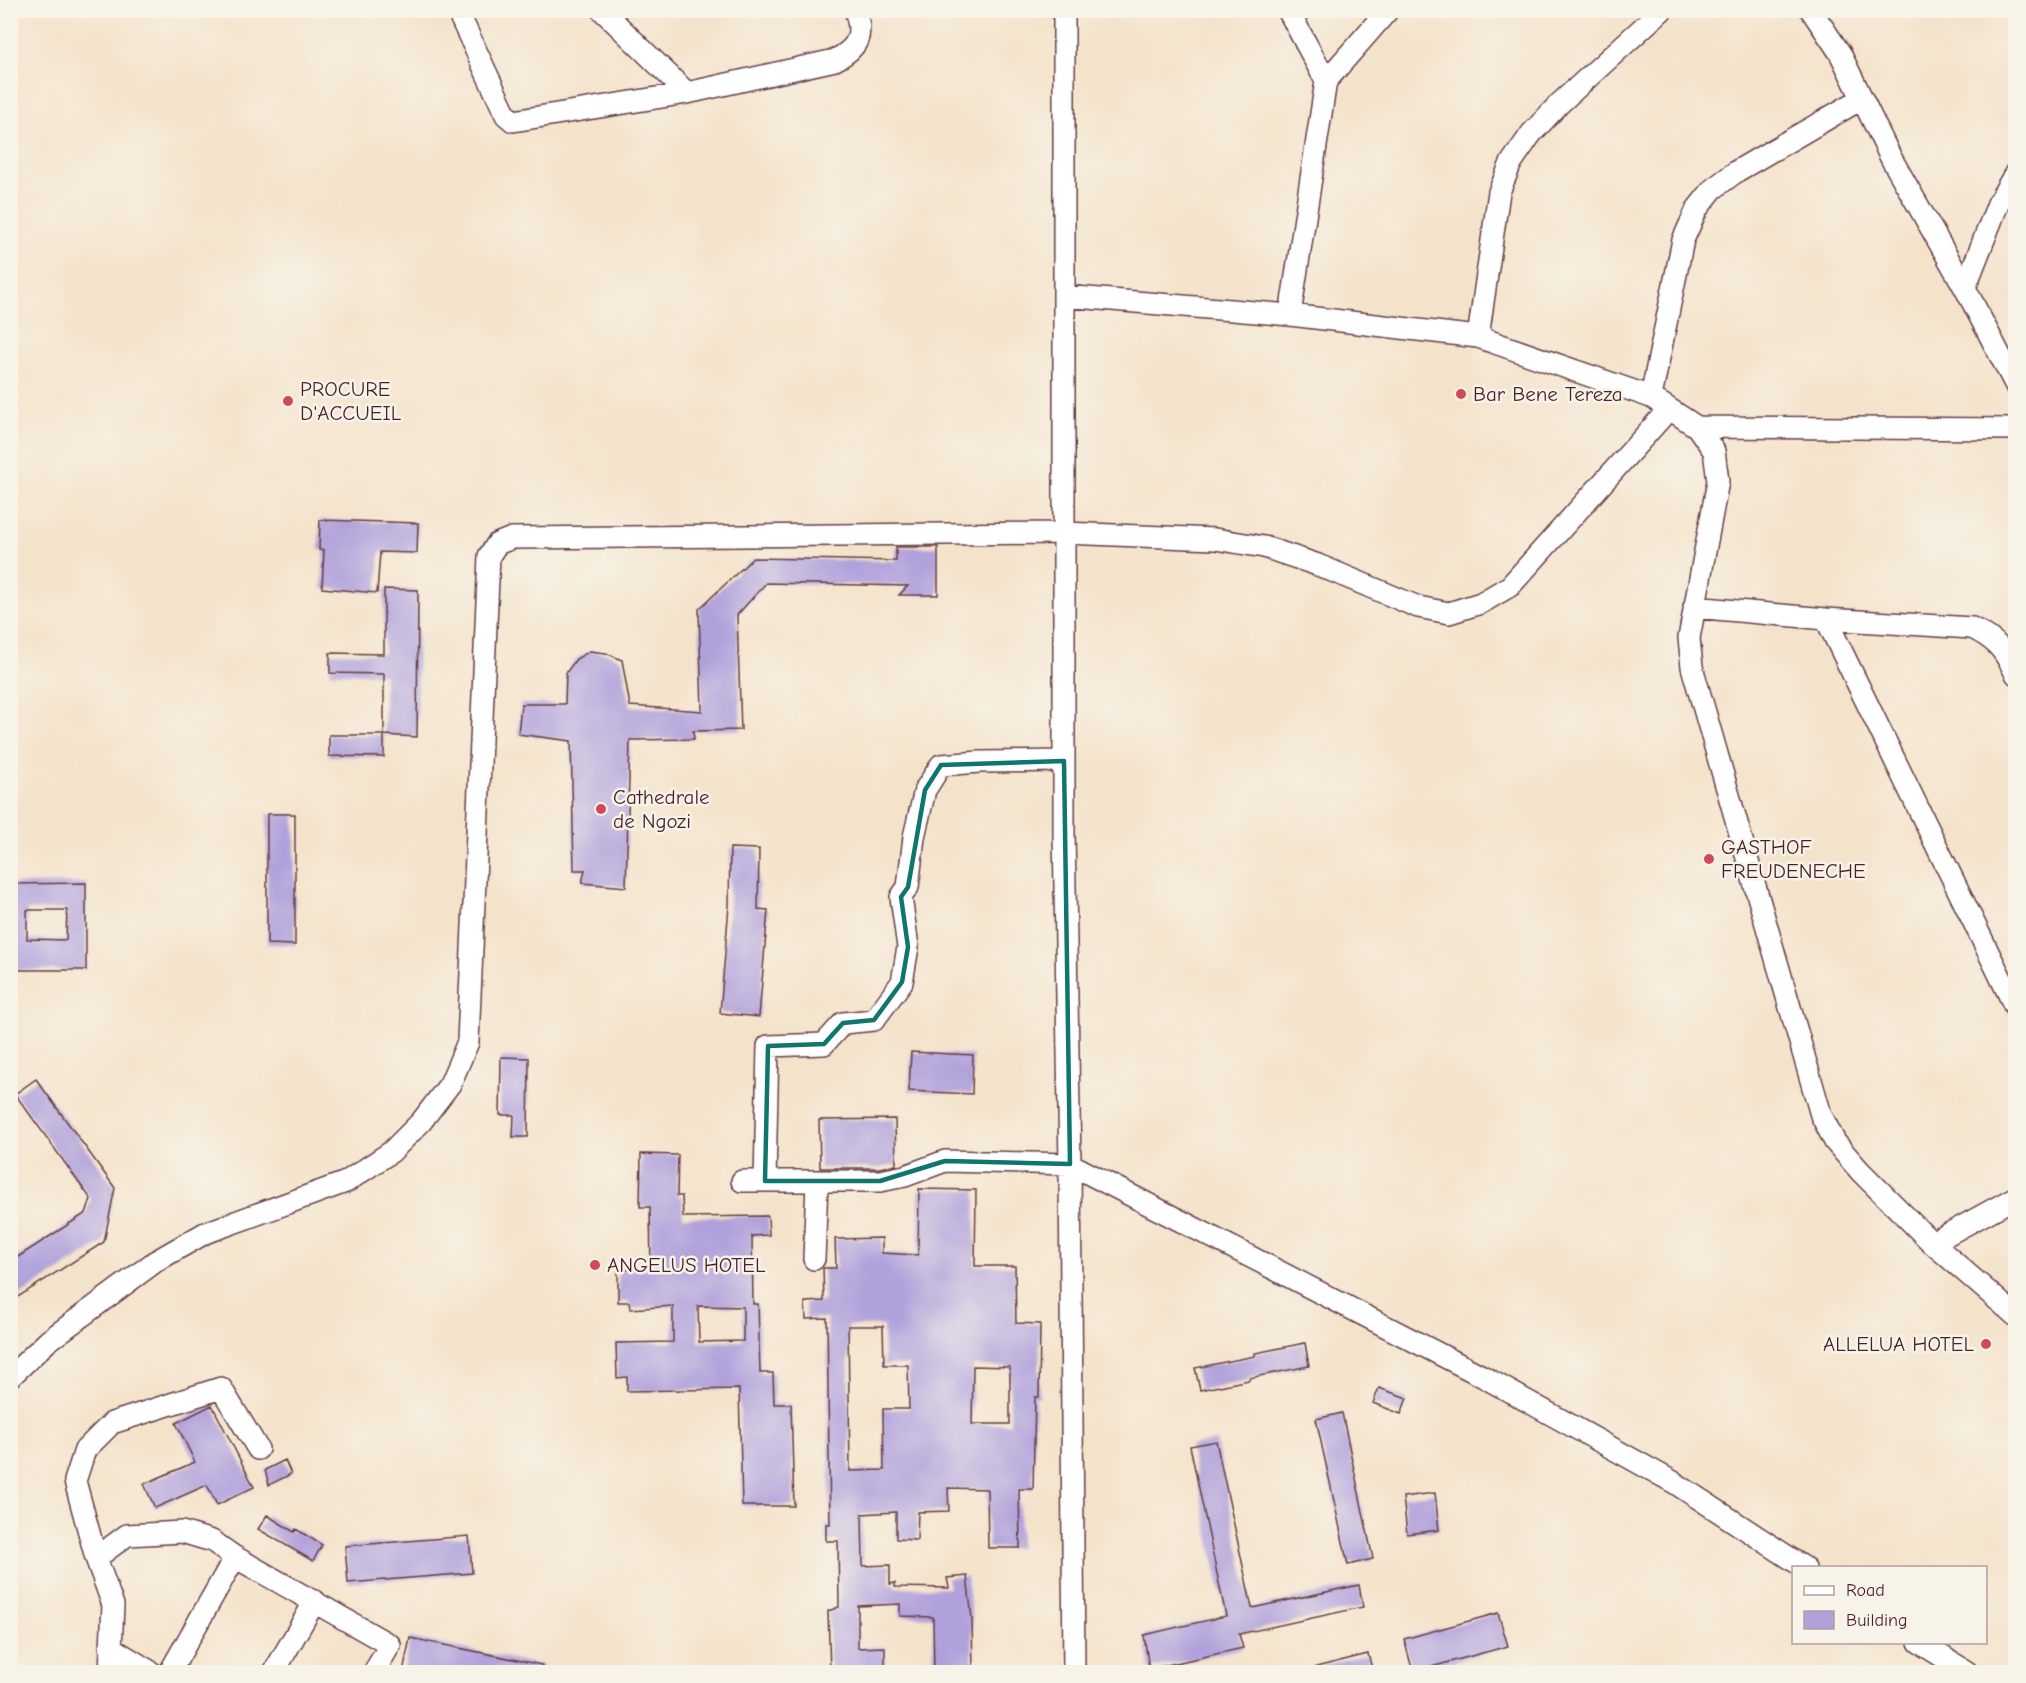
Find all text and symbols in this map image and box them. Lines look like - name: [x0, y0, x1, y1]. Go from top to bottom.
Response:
- place label: PROCURE D'ACCUEIL: [300, 377, 402, 425]
- place label: Bar Bene Tereza: [1473, 382, 1623, 406]
- marker: Bar Bene Tereza: [1454, 387, 1468, 401]
- marker: PROCURE D'ACCUEIL: [281, 394, 295, 408]
- place label: Cathedrale de Ngozi: [613, 785, 710, 833]
- marker: Cathedrale de Ngozi: [594, 802, 608, 816]
- place label: GASTHOF FREUDENECHE: [1721, 835, 1866, 883]
- marker: GASTHOF FREUDENECHE: [1702, 852, 1716, 866]
- place label: ANGELUS HOTEL: [607, 1253, 766, 1277]
- marker: ANGELUS HOTEL: [588, 1258, 602, 1272]
- place label: ALLELUA HOTEL: [1823, 1332, 1974, 1356]
- marker: ALLELUA HOTEL: [1979, 1337, 1993, 1351]
- legend: [1792, 1566, 1987, 1644]
- text: Road: [1846, 1580, 1885, 1601]
- text: Building: [1846, 1610, 1908, 1631]

